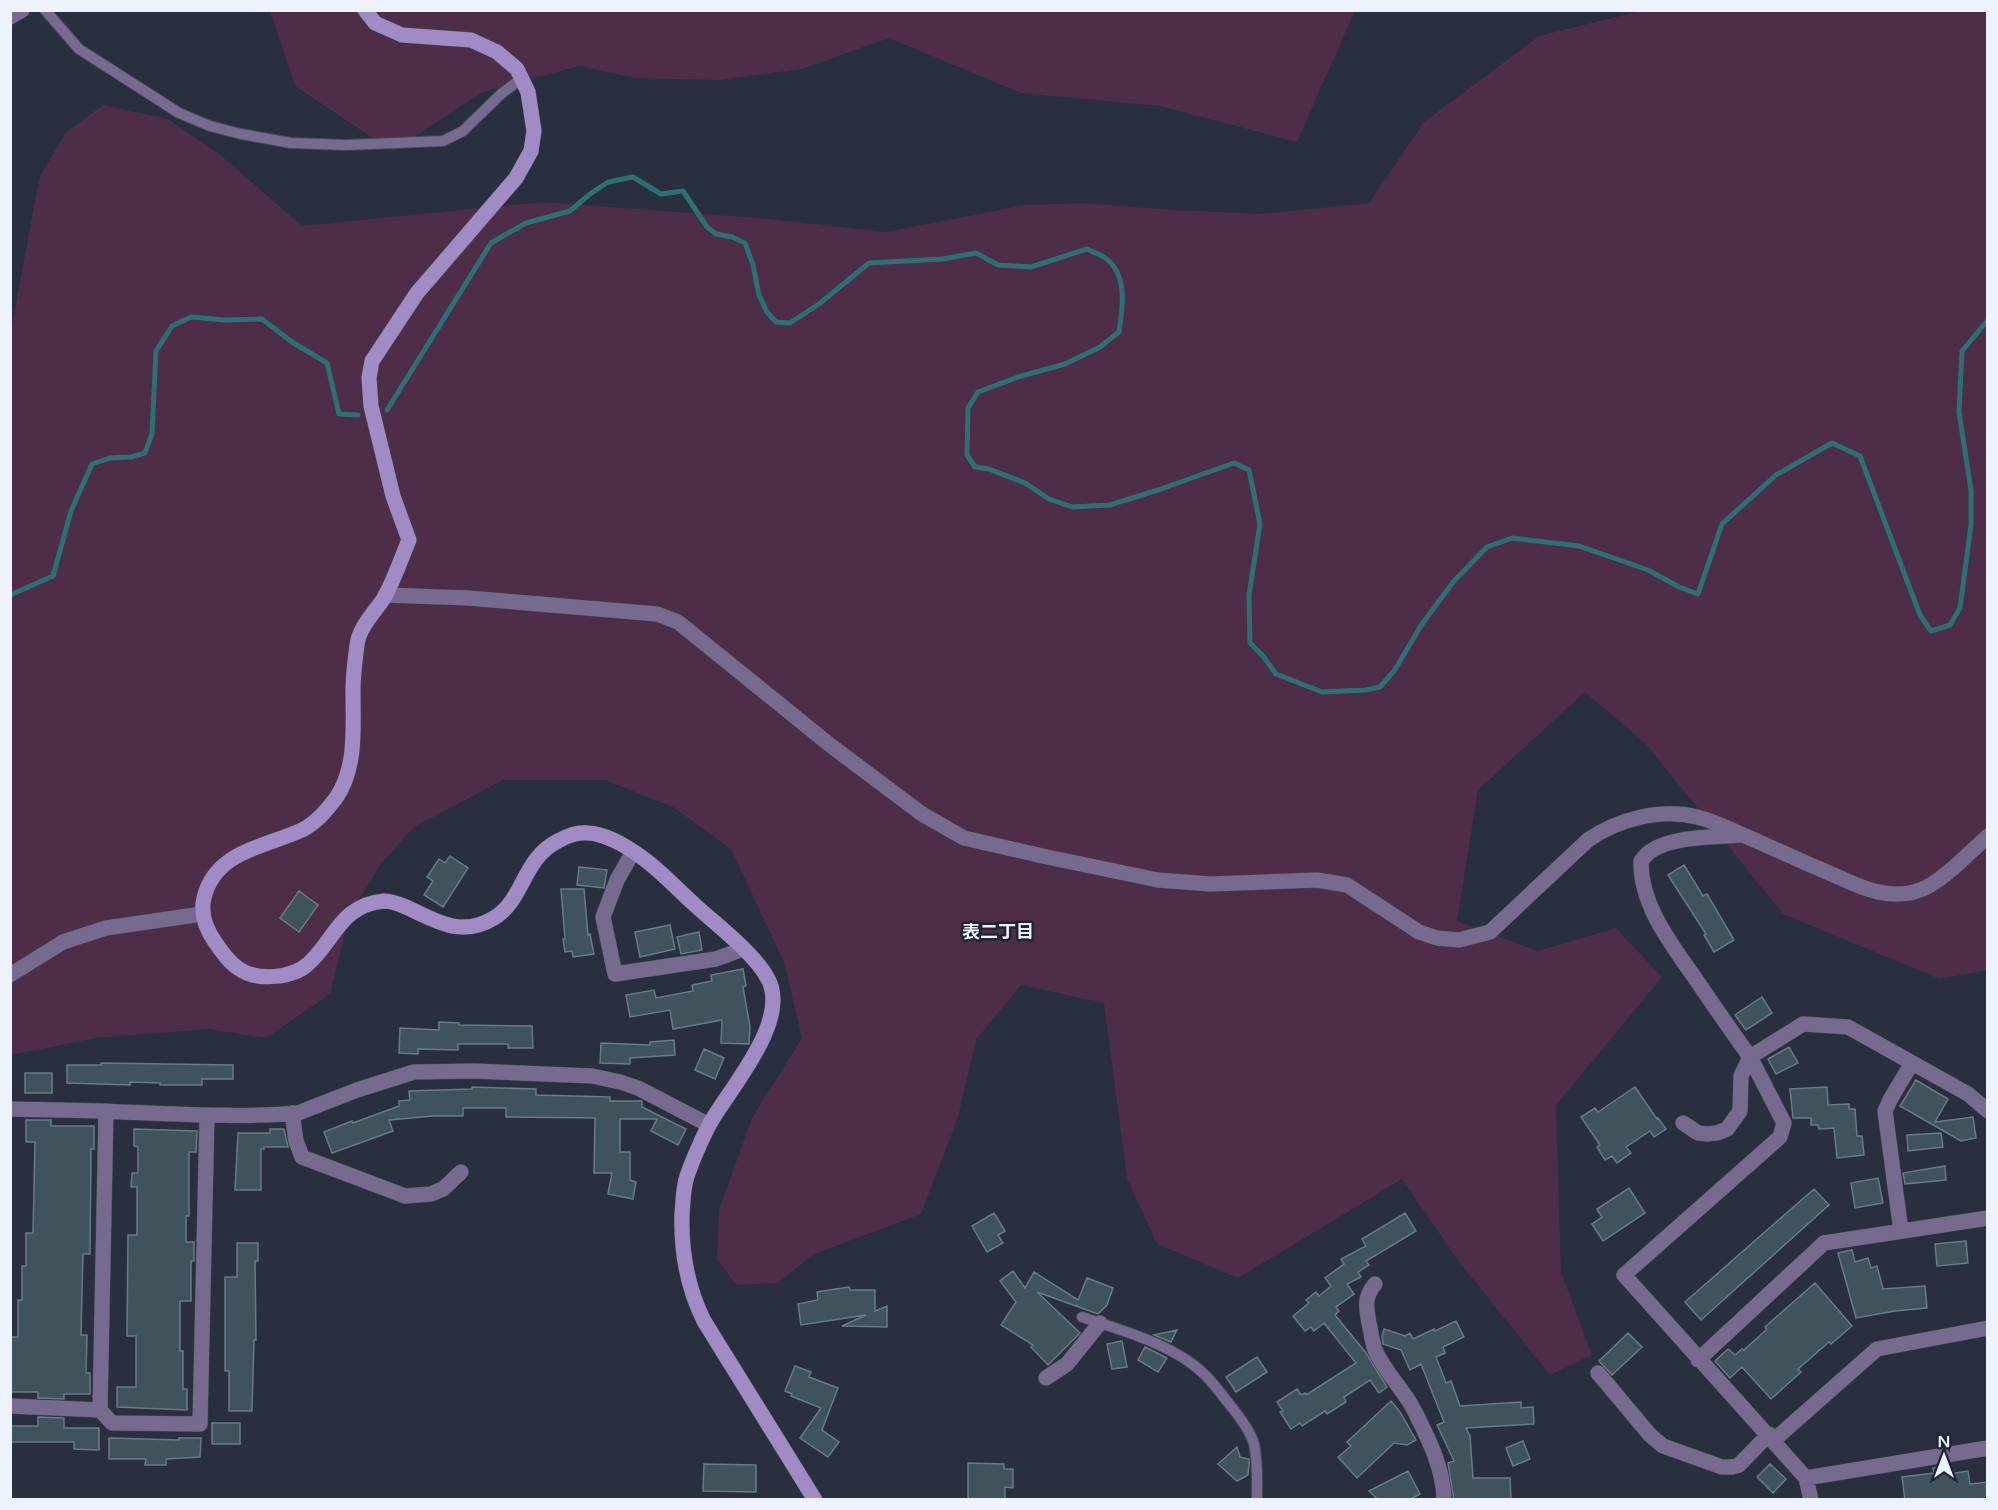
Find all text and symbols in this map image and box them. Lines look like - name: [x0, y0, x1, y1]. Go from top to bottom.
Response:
- district label: 表二丁目: [962, 921, 1034, 943]
- north arrow: [1914, 1426, 1974, 1486]
- text: N: [1938, 1432, 1950, 1452]

